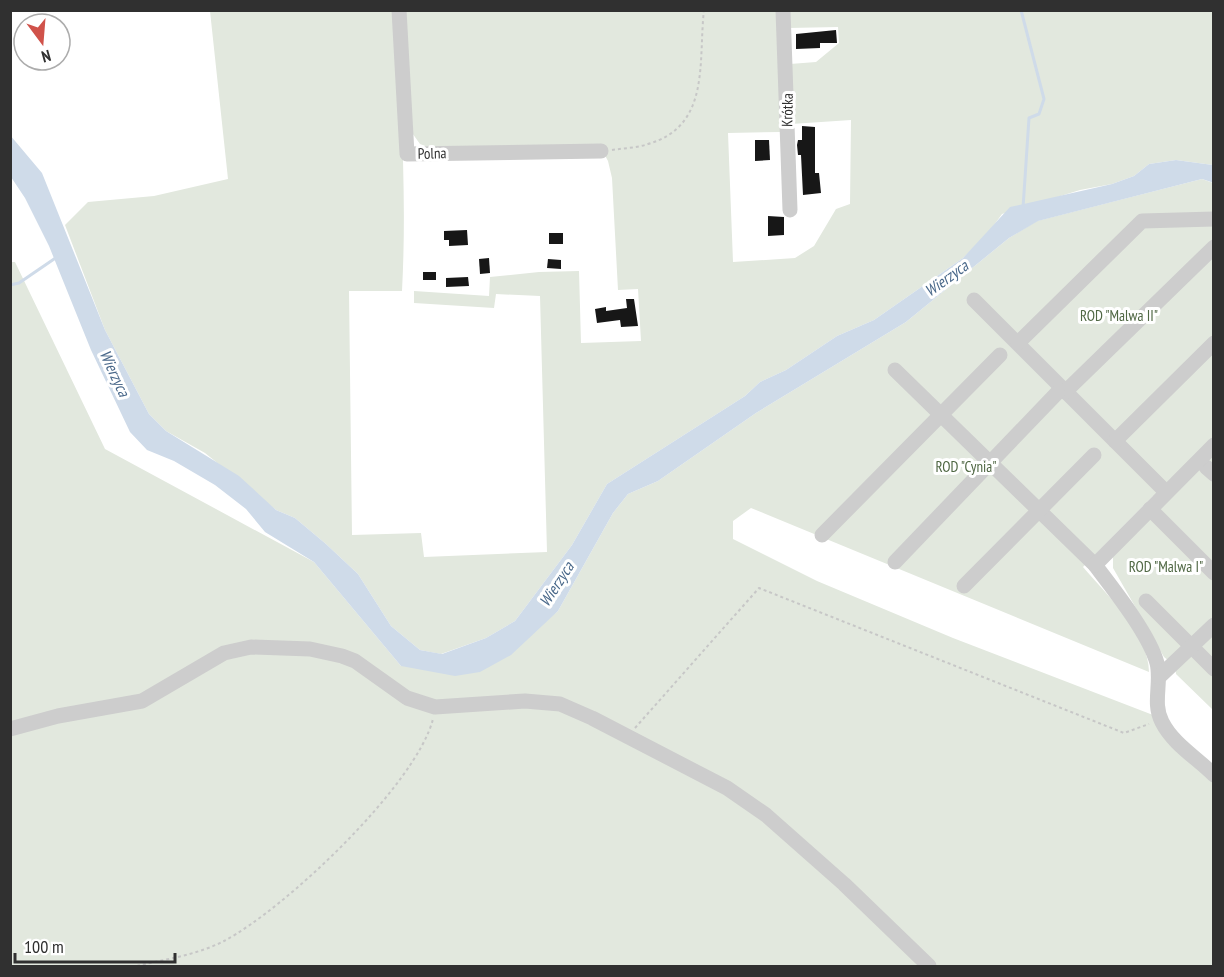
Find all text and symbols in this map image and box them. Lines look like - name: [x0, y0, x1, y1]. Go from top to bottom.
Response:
- north arrow: [12, 12, 72, 72]
- text: N: [39, 46, 53, 67]
- street label: Krótka: [777, 93, 797, 127]
- street label: Polna: [417, 143, 447, 163]
- water label: Wierzyca: [920, 255, 973, 300]
- park label: ROD "Malwa II": [1080, 306, 1158, 325]
- water label: Wierzyca: [96, 347, 135, 401]
- park label: ROD "Cynia": [936, 457, 996, 476]
- water label: Wierzyca: [534, 557, 579, 610]
- park label: ROD "Malwa I": [1129, 557, 1203, 576]
- scale bar: [15, 926, 176, 964]
- text: 100 m: [24, 935, 64, 958]

